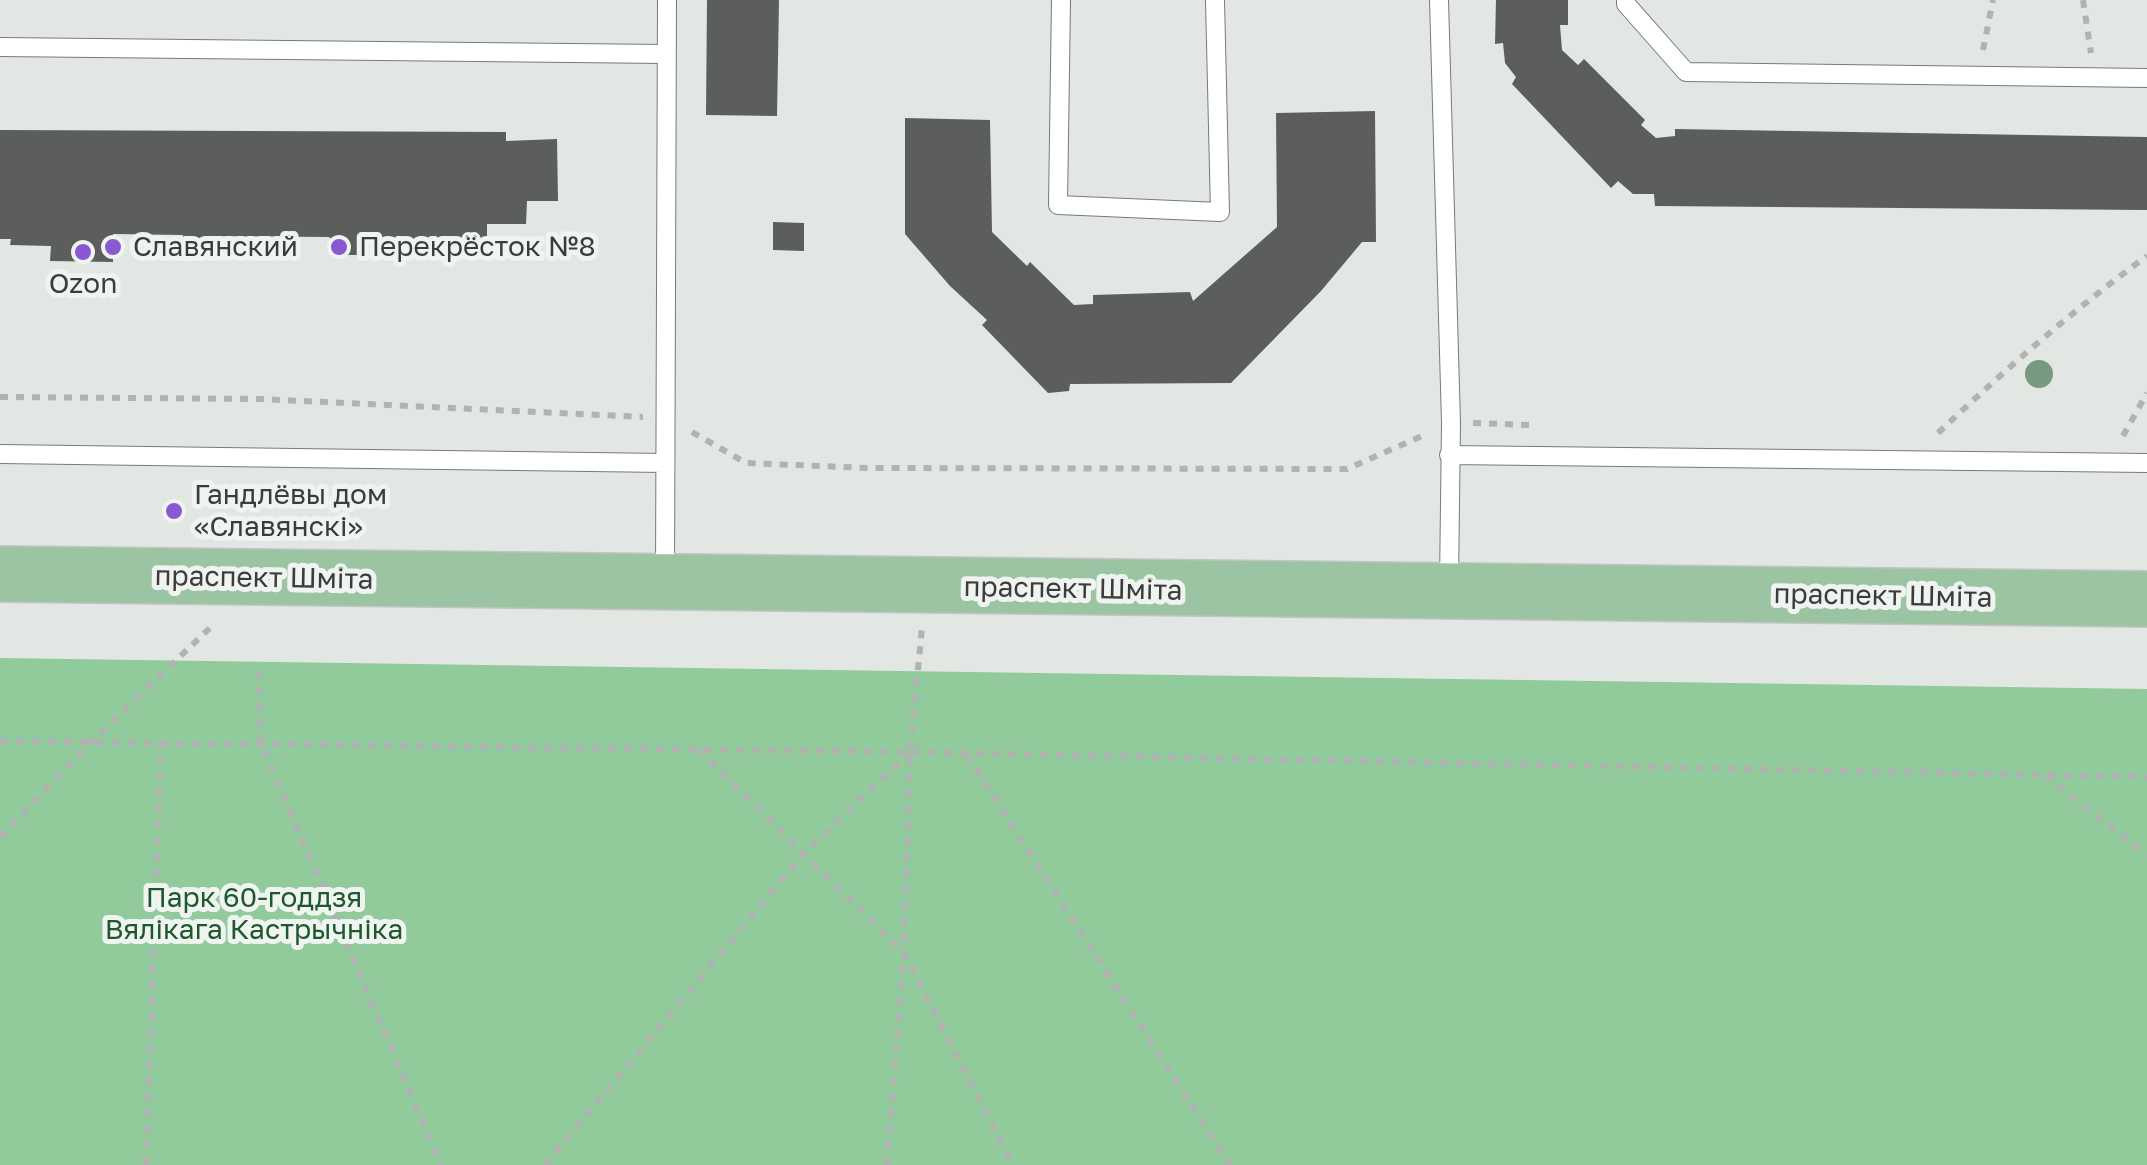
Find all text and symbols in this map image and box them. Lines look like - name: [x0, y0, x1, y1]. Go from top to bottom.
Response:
- place label: Славянский: [133, 230, 298, 264]
- place label: Перекрёсток №8: [359, 230, 596, 264]
- marker: Славянский: [102, 236, 124, 258]
- marker: Перекрёсток №8: [328, 236, 350, 258]
- marker: Ozon: [72, 241, 94, 263]
- place label: Ozon: [49, 267, 117, 301]
- place label: Гандлёвы дом «Славянскі»: [194, 478, 387, 544]
- marker: Гандлёвы дом «Славянскі»: [163, 500, 185, 522]
- street label: праспект Шміта: [154, 559, 374, 597]
- street label: праспект Шміта: [963, 570, 1183, 608]
- street label: праспект Шміта: [1773, 577, 1993, 615]
- park label: Парк 60-годдзя Вялікага Кастрычніка: [105, 881, 403, 947]

